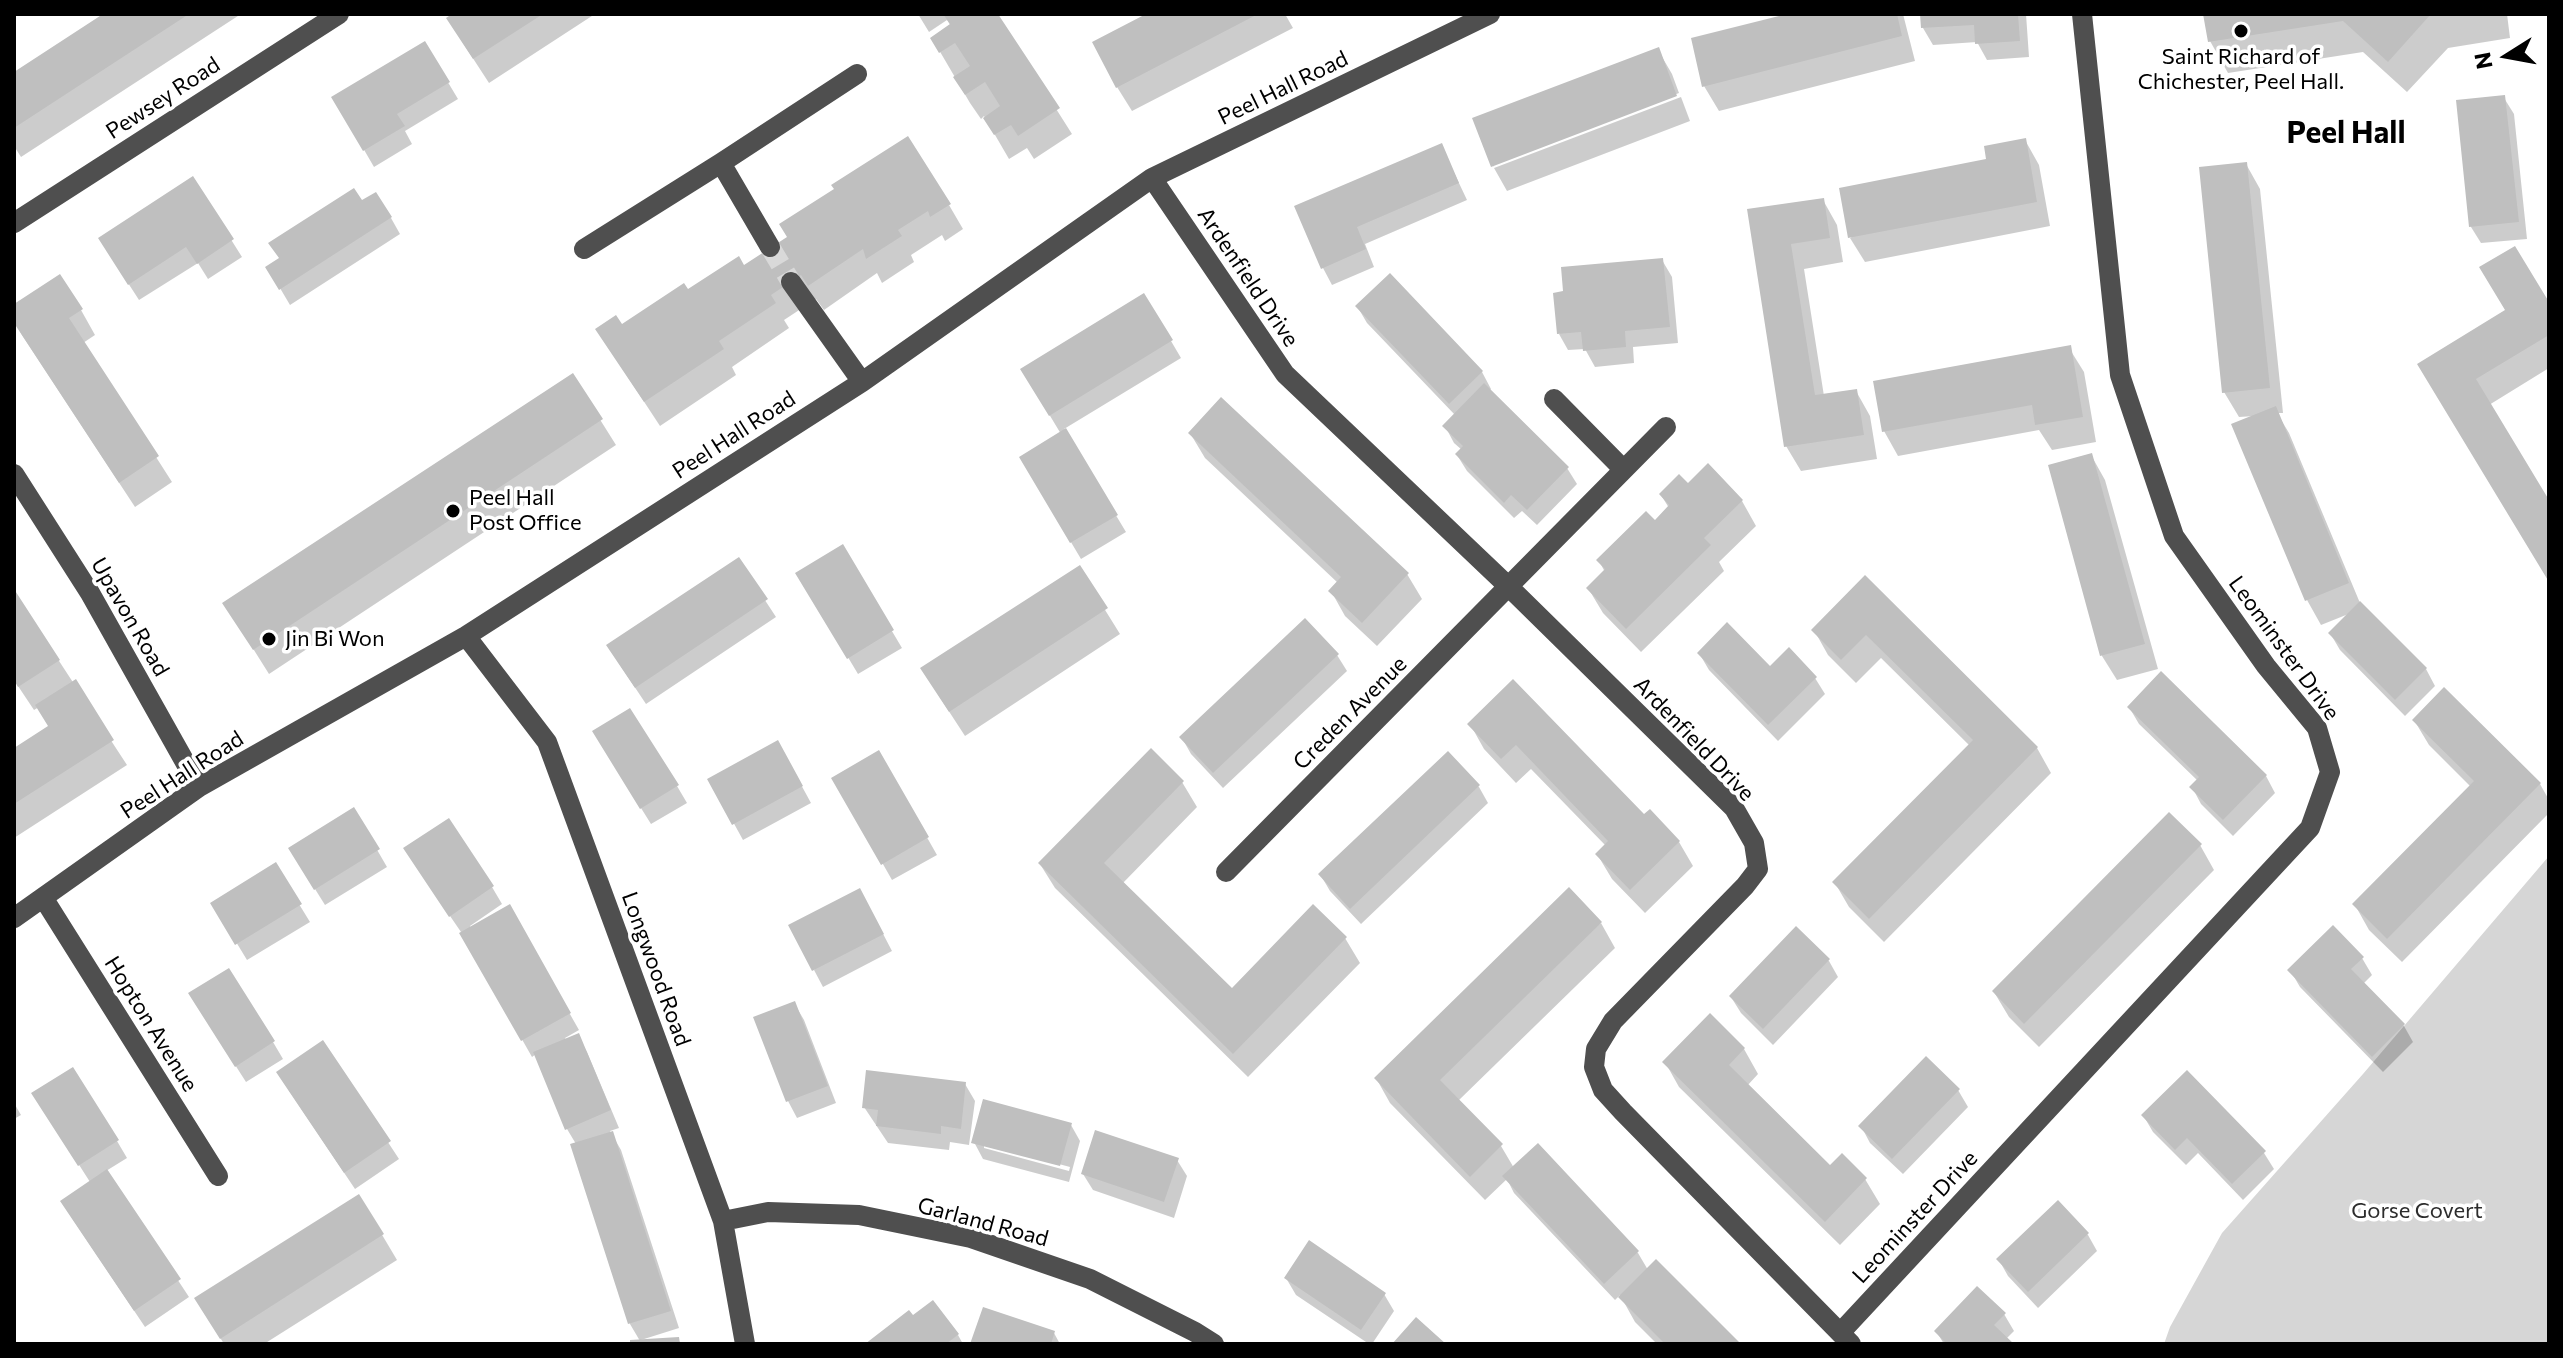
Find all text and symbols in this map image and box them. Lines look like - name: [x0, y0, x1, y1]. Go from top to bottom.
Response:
- north arrow: [2467, 16, 2547, 96]
- marker: Saint Richard of Chichester, Peel Hall.: [2232, 22, 2250, 40]
- place label: Saint Richard of Chichester, Peel Hall.: [2138, 44, 2344, 96]
- street label: Peel Hall Road: [1214, 45, 1352, 131]
- text: N: [2468, 50, 2498, 71]
- street label: Pewsey Road: [101, 51, 225, 145]
- district label: Peel Hall: [2286, 115, 2406, 151]
- street label: Ardenfield Drive: [1192, 202, 1304, 352]
- street label: Peel Hall Road: [668, 385, 800, 485]
- place label: Peel Hall Post Office: [469, 485, 582, 536]
- marker: Peel Hall Post Office: [444, 502, 462, 520]
- street label: Upavon Road: [85, 553, 175, 681]
- street label: Leominster Drive: [2223, 571, 2345, 725]
- place label: Jin Bi Won: [285, 626, 385, 652]
- marker: Jin Bi Won: [260, 630, 278, 648]
- street label: Creden Avenue: [1288, 651, 1412, 775]
- street label: Ardenfield Drive: [1628, 672, 1760, 806]
- street label: Peel Hall Road: [116, 725, 248, 825]
- street label: Longwood Road: [616, 888, 696, 1050]
- street label: Hopton Avenue: [99, 951, 203, 1097]
- street label: Leominster Drive: [1847, 1145, 1983, 1289]
- street label: Garland Road: [915, 1192, 1051, 1252]
- park label: Gorse Covert: [2351, 1198, 2483, 1224]

